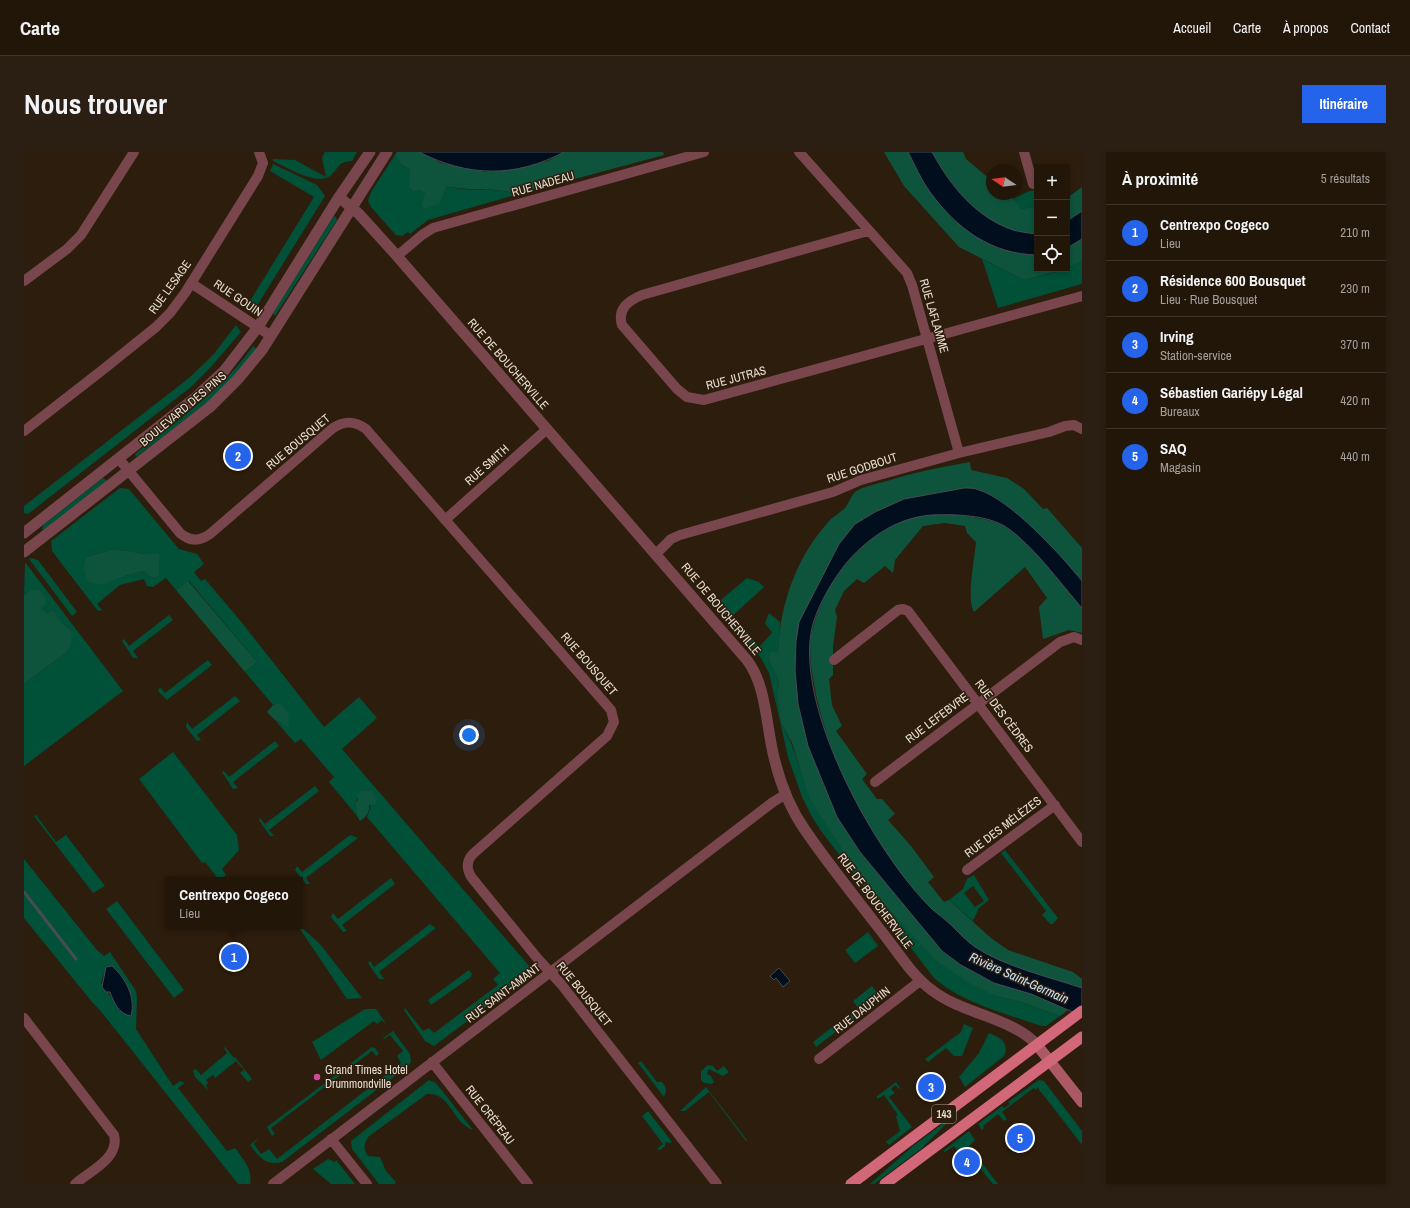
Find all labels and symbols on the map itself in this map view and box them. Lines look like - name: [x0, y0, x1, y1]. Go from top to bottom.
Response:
- north arrow: [986, 164, 1022, 200]
- street label: RUE NADEAU: [510, 167, 576, 201]
- street label: RUE LESAGE: [145, 257, 195, 317]
- street label: RUE GOUIN: [210, 276, 266, 320]
- street label: RUE LAFLAMME: [916, 277, 952, 355]
- street label: RUE DE BOUCHERVILLE: [464, 315, 552, 413]
- street label: RUE JUTRAS: [704, 362, 768, 394]
- street label: BOULEVARD DES PINS: [136, 368, 230, 450]
- street label: RUE BOUSQUET: [263, 411, 333, 473]
- pin: 2: [225, 441, 251, 471]
- street label: RUE SMITH: [462, 441, 512, 489]
- street label: RUE GODBOUT: [825, 449, 899, 487]
- street label: RUE DE BOUCHERVILLE: [678, 560, 764, 658]
- street label: RUE BOUSQUET: [557, 629, 621, 699]
- street label: RUE DES CÈDRES: [971, 676, 1037, 756]
- street label: RUE LEFEBVRE: [902, 689, 972, 747]
- your location: [459, 725, 479, 745]
- street label: RUE DES MÉLÈZES: [961, 793, 1045, 861]
- street label: RUE DE BOUCHERVILLE: [834, 850, 916, 952]
- pin: 1: [221, 942, 247, 972]
- water label: Rivière Saint-Germain: [967, 948, 1072, 1008]
- street label: RUE BOUSQUET: [553, 958, 615, 1030]
- street label: RUE SAINT-AMANT: [462, 960, 544, 1026]
- street label: RUE DAUPHIN: [830, 983, 894, 1037]
- place label: Grand Times Hotel Drummondville: [325, 1062, 408, 1092]
- marker: Grand Times Hotel Drummondville: [312, 1072, 322, 1082]
- pin: 3: [918, 1072, 944, 1102]
- street label: RUE CRÉPEAU: [462, 1082, 518, 1148]
- road number: 143: [932, 1105, 956, 1123]
- pin: 5: [1007, 1123, 1033, 1153]
- pin: 4: [954, 1147, 980, 1177]

